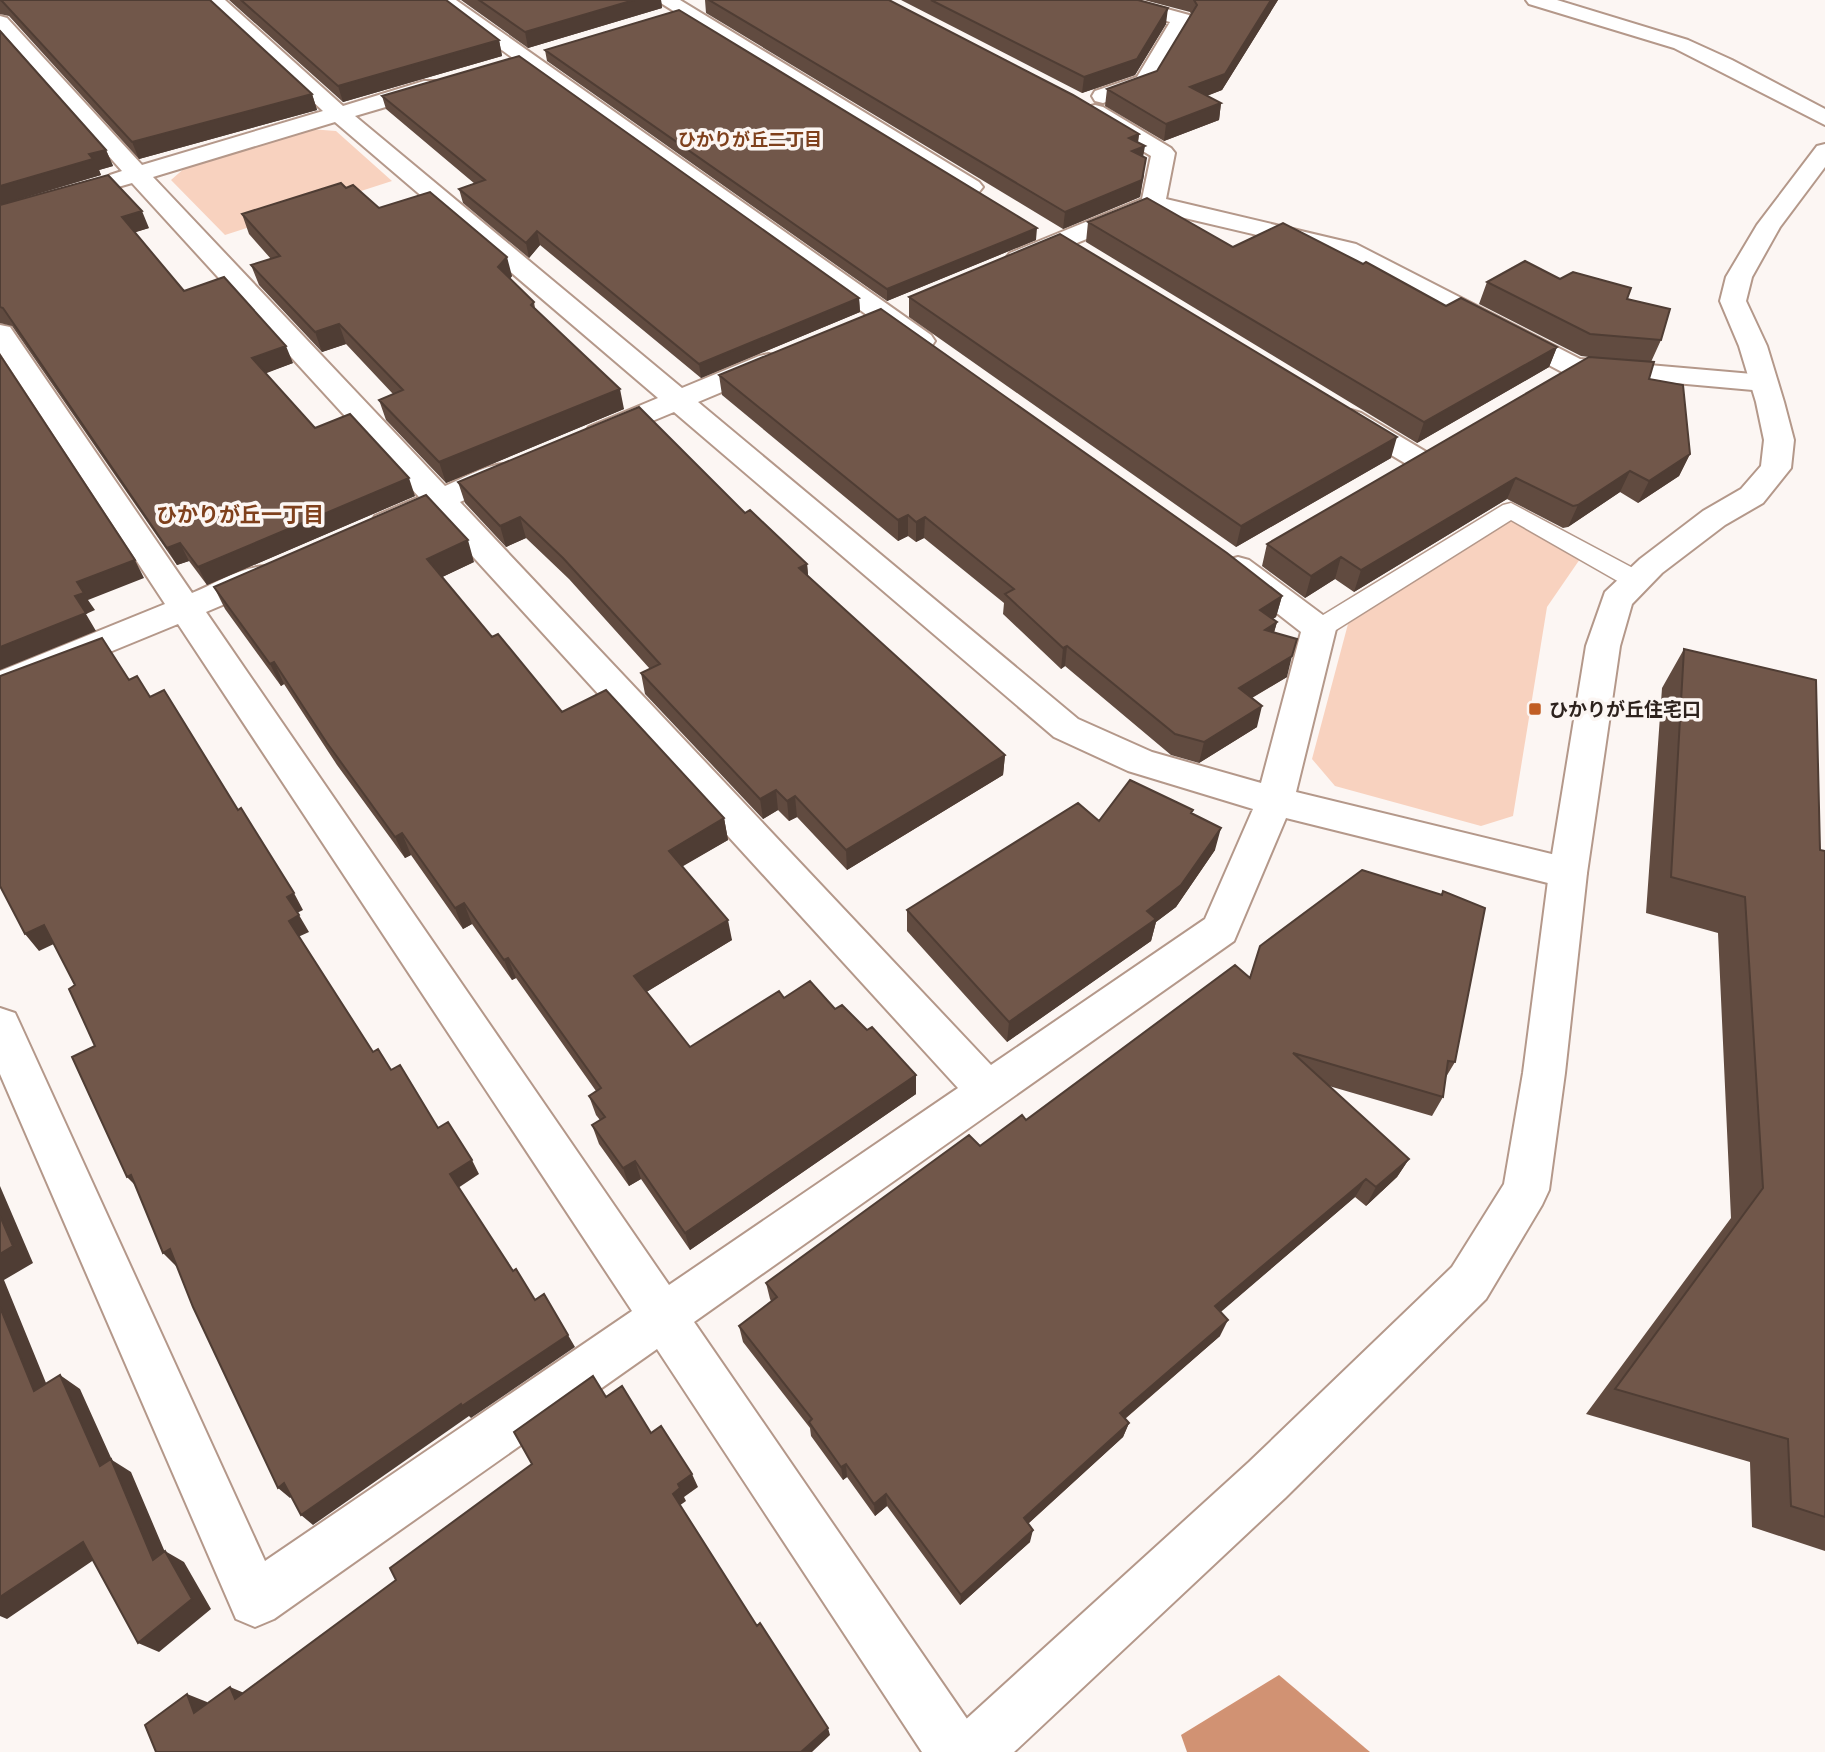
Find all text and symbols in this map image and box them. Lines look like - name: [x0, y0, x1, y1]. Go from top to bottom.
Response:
- district label: ひかりが丘二丁目: [678, 127, 822, 151]
- district label: ひかりが丘一丁目: [156, 500, 324, 528]
- place label: ひかりが丘住宅口: [1549, 696, 1701, 721]
- marker: ひかりが丘住宅口: [1527, 701, 1543, 717]

